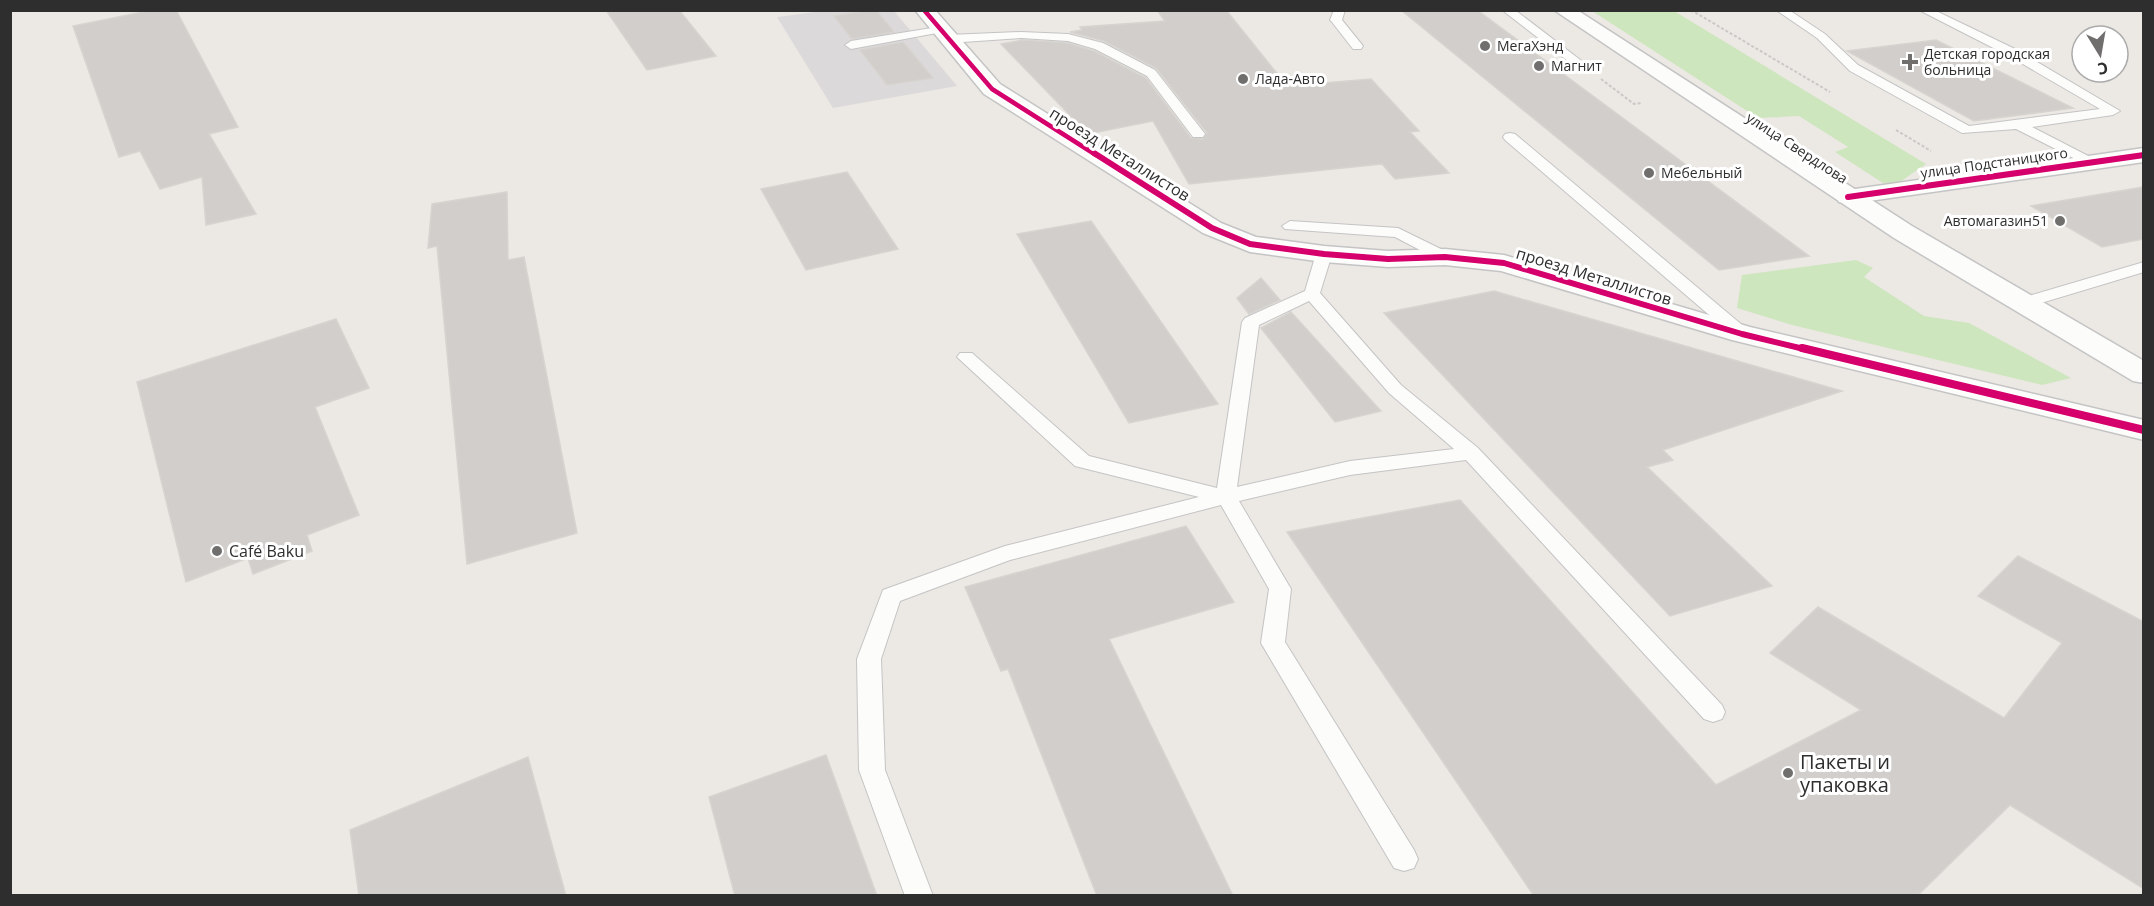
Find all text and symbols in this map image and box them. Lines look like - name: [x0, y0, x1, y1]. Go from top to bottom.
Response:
- north arrow: [2070, 24, 2130, 84]
- place label: МегаХэнд: [1497, 36, 1563, 55]
- marker: МегаХэнд: [1478, 39, 1492, 53]
- place label: Детская городская больница: [1924, 44, 2050, 79]
- marker: Детская городская больница: [1901, 53, 1919, 71]
- place label: Магнит: [1551, 56, 1602, 75]
- text: С: [2096, 57, 2110, 80]
- marker: Магнит: [1532, 59, 1546, 73]
- place label: Лада-Авто: [1255, 69, 1325, 88]
- marker: Лада-Авто: [1236, 72, 1250, 86]
- street label: проезд Металлистов: [1046, 102, 1194, 206]
- street label: улица Свердлова: [1743, 108, 1852, 188]
- street label: улица Подстаницкого: [1919, 143, 2069, 182]
- place label: Мебельный: [1661, 163, 1742, 182]
- marker: Мебельный: [1642, 166, 1656, 180]
- place label: Автомагазин51: [1944, 211, 2048, 230]
- marker: Автомагазин51: [2053, 214, 2067, 228]
- street label: проезд Металлистов: [1513, 242, 1675, 310]
- place label: Café Baku: [229, 540, 304, 562]
- marker: Café Baku: [210, 544, 224, 558]
- place label: Пакеты и упаковка: [1800, 748, 1890, 798]
- marker: Пакеты и упаковка: [1781, 766, 1795, 780]

